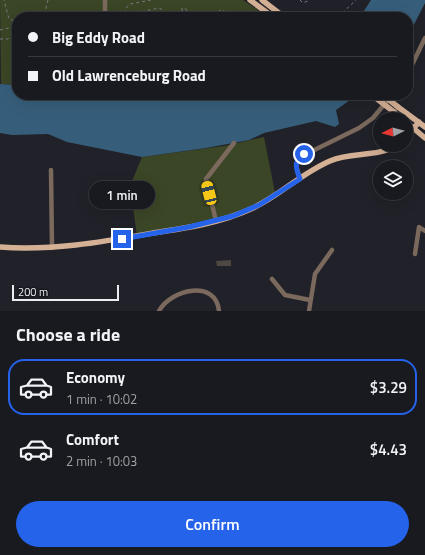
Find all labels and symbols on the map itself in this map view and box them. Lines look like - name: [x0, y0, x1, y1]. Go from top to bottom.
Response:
- north arrow: [373, 112, 413, 152]
- route start: [295, 145, 313, 163]
- car: [200, 180, 218, 206]
- callout: 1 min: [89, 181, 155, 209]
- route end: [113, 230, 131, 248]
- scale bar: [12, 283, 119, 302]

